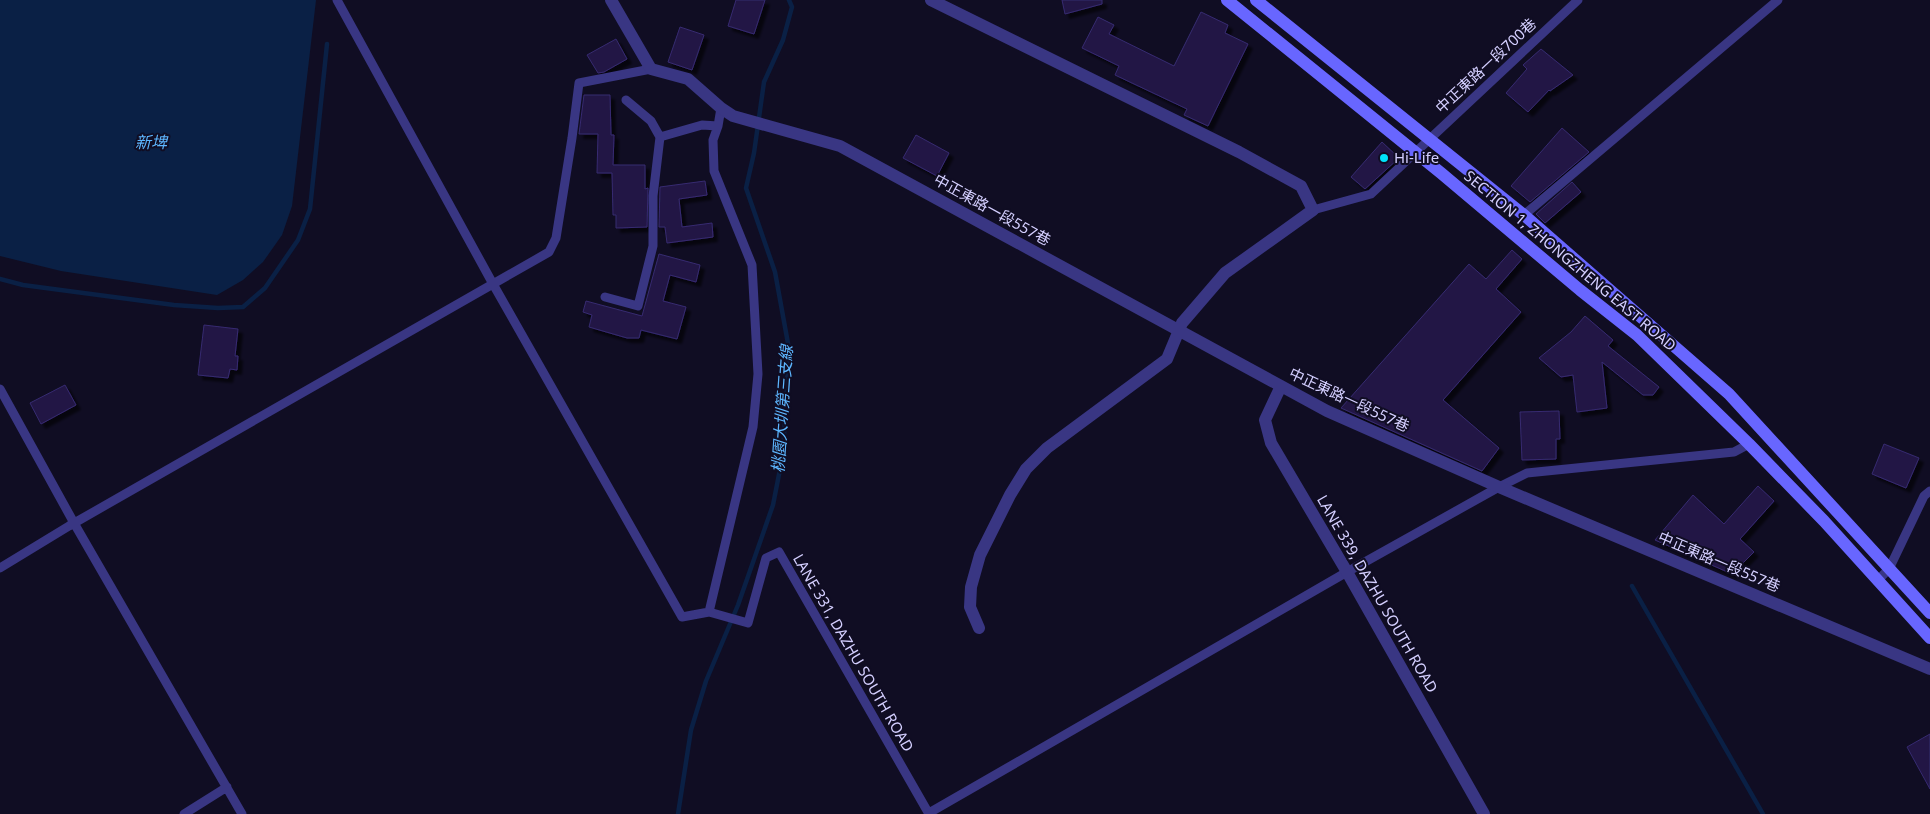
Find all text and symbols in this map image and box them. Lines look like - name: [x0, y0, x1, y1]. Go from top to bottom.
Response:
- street label: 中正東路一段700巷: [1431, 13, 1540, 117]
- water label: 新埤: [135, 131, 169, 153]
- place label: Hi-Life: [1394, 147, 1439, 167]
- marker: Hi-Life: [1378, 152, 1390, 164]
- street label: SECTION 1, ZHONGZHENG EAST ROAD: [1461, 166, 1681, 355]
- street label: 中正東路一段557巷: [930, 169, 1055, 250]
- water label: 桃園大圳第三支線: [767, 342, 798, 474]
- street label: 中正東路一段557巷: [1286, 362, 1413, 436]
- street label: LANE 339, DAZHU SOUTH ROAD: [1313, 491, 1443, 696]
- street label: 中正東路一段557巷: [1655, 526, 1783, 596]
- street label: LANE 331, DAZHU SOUTH ROAD: [789, 550, 919, 755]

